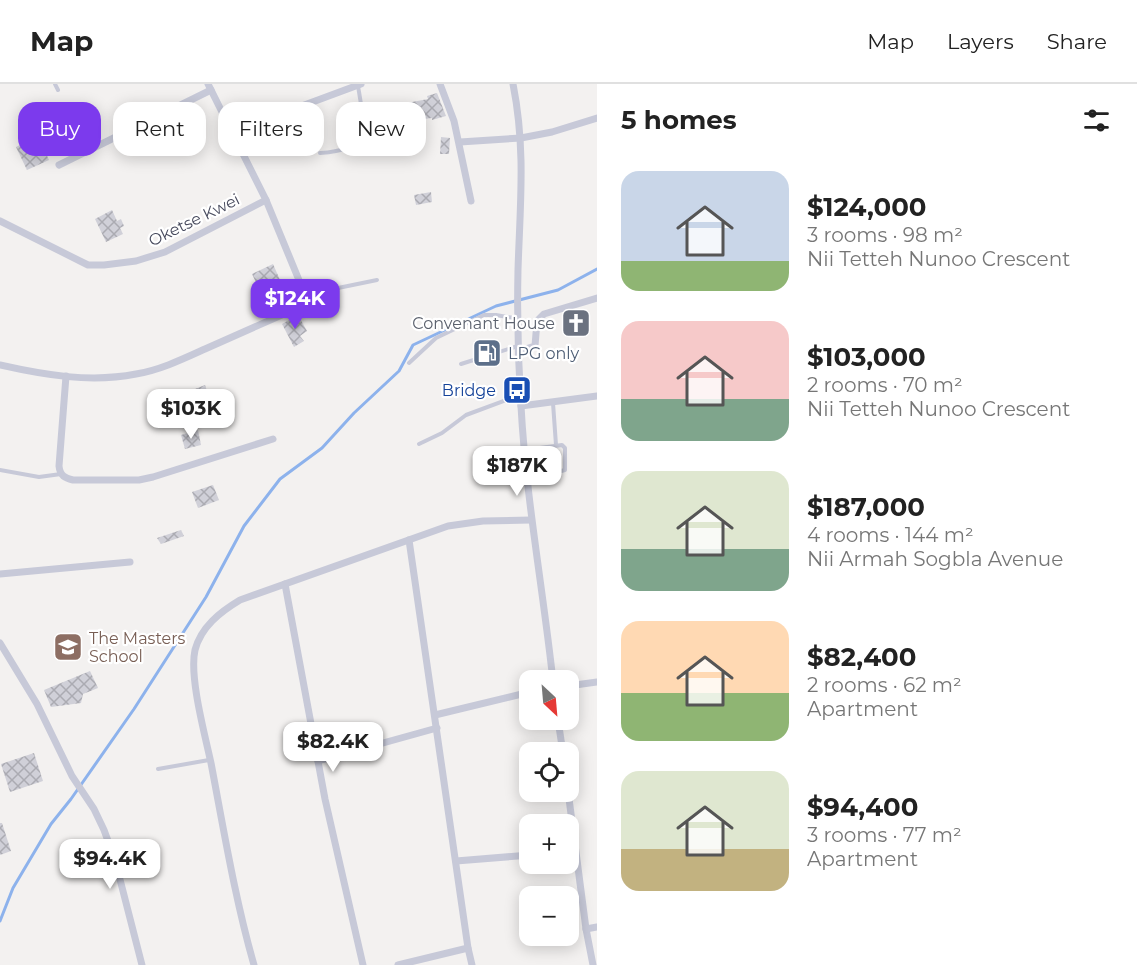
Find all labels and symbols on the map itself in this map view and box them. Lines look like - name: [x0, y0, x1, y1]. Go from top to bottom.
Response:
- street label: Oketse Kwei: [145, 190, 243, 250]
- pin: $124K: [253, 279, 337, 330]
- church icon: Convenant House: [560, 307, 592, 339]
- place label: Convenant House: [412, 314, 555, 333]
- fuel station icon: LPG only: [471, 337, 503, 369]
- place label: LPG only: [508, 344, 580, 363]
- bus stop icon: Bridge: [501, 374, 533, 406]
- place label: Bridge: [442, 381, 496, 400]
- pin: $103K: [149, 389, 233, 440]
- pin: $187K: [475, 446, 559, 497]
- place label: The Masters School: [89, 629, 186, 666]
- school or university icon: The Masters School: [52, 631, 84, 663]
- north arrow: [519, 670, 579, 730]
- pin: $82.4K: [284, 722, 382, 773]
- pin: $94.4K: [61, 839, 159, 890]

